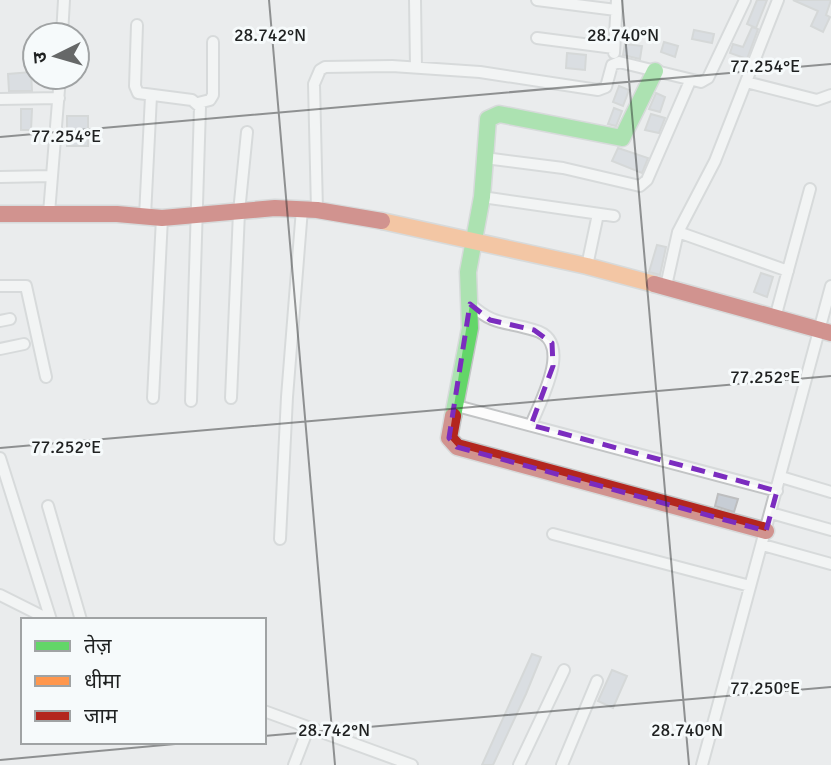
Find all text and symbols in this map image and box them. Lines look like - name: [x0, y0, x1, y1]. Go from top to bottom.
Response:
- north arrow: [21, 21, 91, 91]
- text: 28.742°N: [234, 24, 306, 46]
- text: 28.740°N: [587, 24, 659, 46]
- text: उ: [28, 50, 53, 64]
- text: 77.254°E: [730, 55, 800, 77]
- text: 77.254°E: [31, 125, 101, 147]
- text: 77.252°E: [730, 366, 800, 388]
- text: 77.252°E: [31, 436, 101, 458]
- legend: [21, 618, 266, 744]
- text: तेज़: [84, 633, 112, 659]
- text: धीमा: [84, 668, 121, 694]
- text: 77.250°E: [730, 677, 800, 699]
- text: जाम: [84, 703, 118, 729]
- text: 28.742°N: [298, 719, 370, 741]
- text: 28.740°N: [651, 719, 723, 741]

